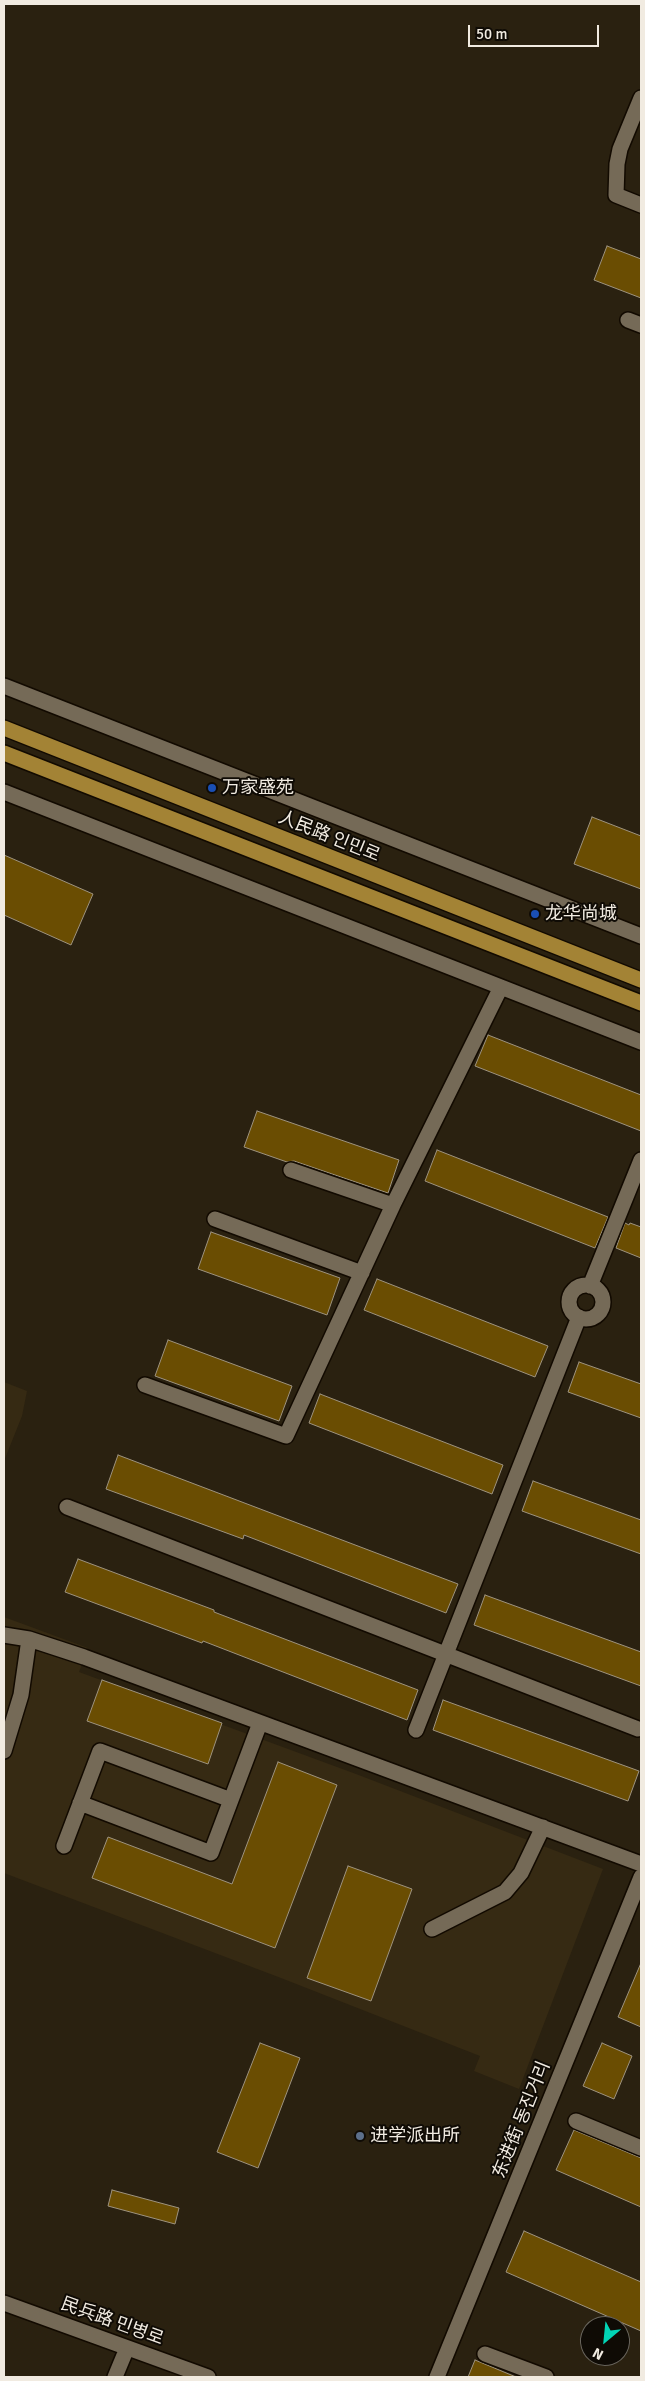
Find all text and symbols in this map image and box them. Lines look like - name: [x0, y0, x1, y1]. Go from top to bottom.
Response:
- scale bar: [470, 15, 601, 47]
- text: 50 m: [476, 25, 507, 43]
- place label: 万家盛苑: [222, 777, 294, 799]
- marker: 万家盛苑: [206, 782, 218, 794]
- street label: 人民路 인민로: [275, 807, 383, 867]
- place label: 龙华尚城: [545, 903, 617, 925]
- marker: 龙华尚城: [529, 908, 541, 920]
- street label: 东进街 동진거리: [489, 2058, 555, 2182]
- place label: 进学派出所: [370, 2125, 460, 2147]
- marker: 进学派出所: [354, 2130, 366, 2142]
- street label: 民兵路 민병로: [58, 2293, 166, 2351]
- north arrow: [580, 2316, 630, 2366]
- text: N: [590, 2344, 606, 2364]

